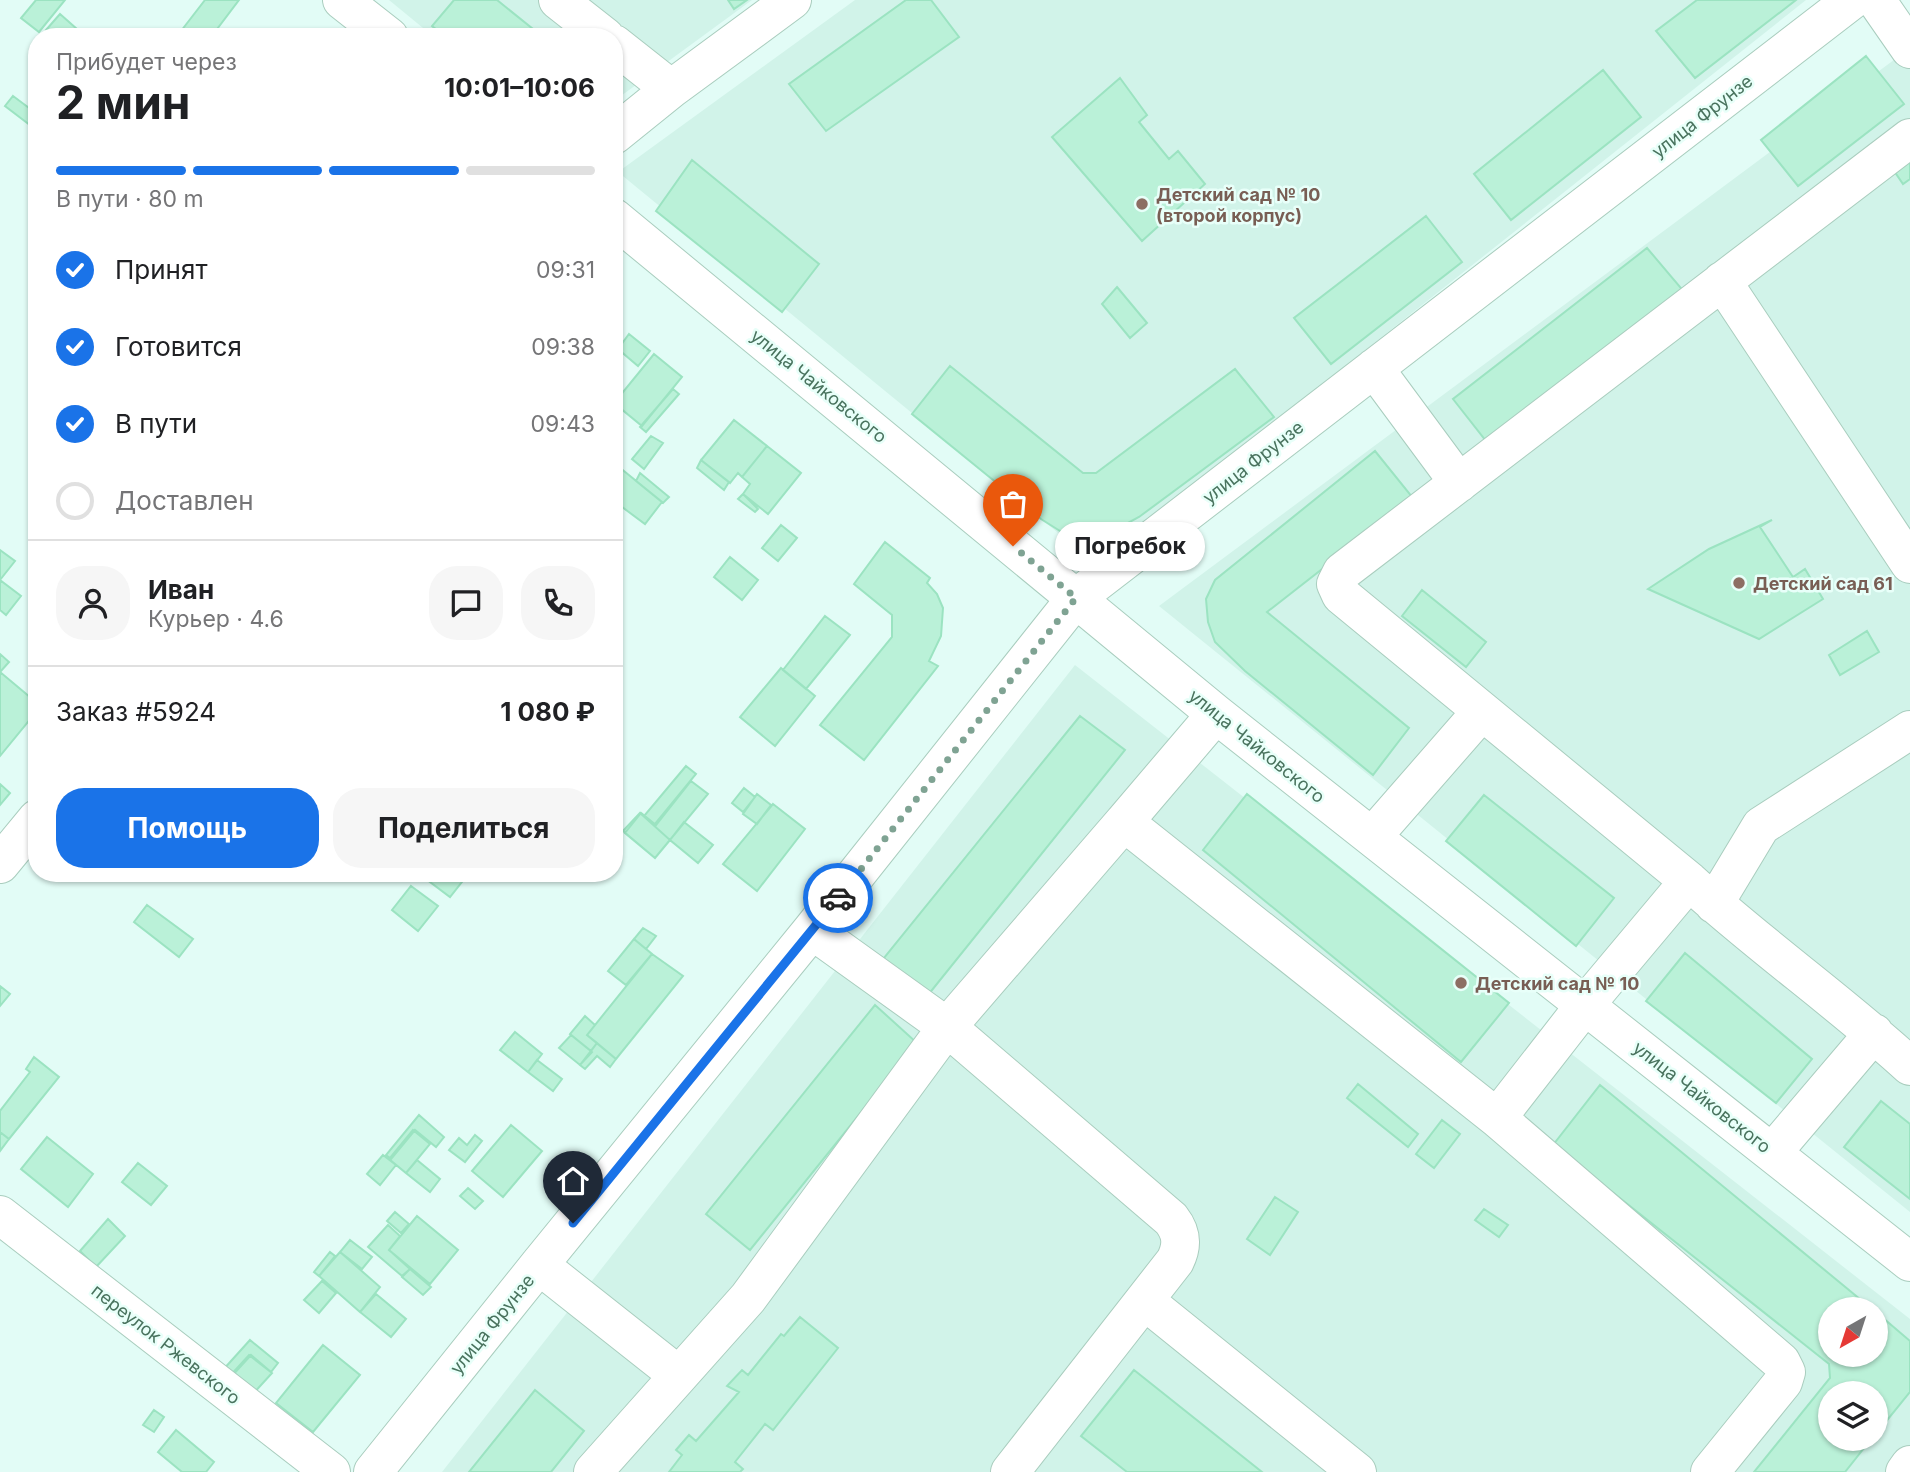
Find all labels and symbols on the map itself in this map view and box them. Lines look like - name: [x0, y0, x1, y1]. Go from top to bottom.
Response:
- street label: улица Фрунзе: [1647, 70, 1757, 162]
- place label: Детский сад № 10 (второй корпус): [1156, 184, 1320, 226]
- marker: Детский сад № 10 (второй корпус): [1134, 196, 1150, 212]
- street label: улица Чайковского: [747, 325, 891, 447]
- street label: улица Фрунзе: [1198, 416, 1308, 508]
- pin: [983, 474, 1043, 546]
- callout: Погребок: [1055, 522, 1206, 570]
- place label: Детский сад 61: [1753, 573, 1893, 594]
- marker: Детский сад 61: [1731, 575, 1747, 591]
- street label: улица Чайковского: [1185, 685, 1329, 807]
- courier: [803, 863, 873, 933]
- place label: Детский сад № 10: [1475, 973, 1639, 994]
- marker: Детский сад № 10: [1453, 975, 1469, 991]
- street label: улица Чайковского: [1629, 1037, 1775, 1157]
- pin: [543, 1151, 603, 1223]
- street label: улица Фрунзе: [445, 1270, 539, 1378]
- street label: переулок Ржевского: [88, 1280, 244, 1408]
- north arrow: [1818, 1297, 1888, 1367]

